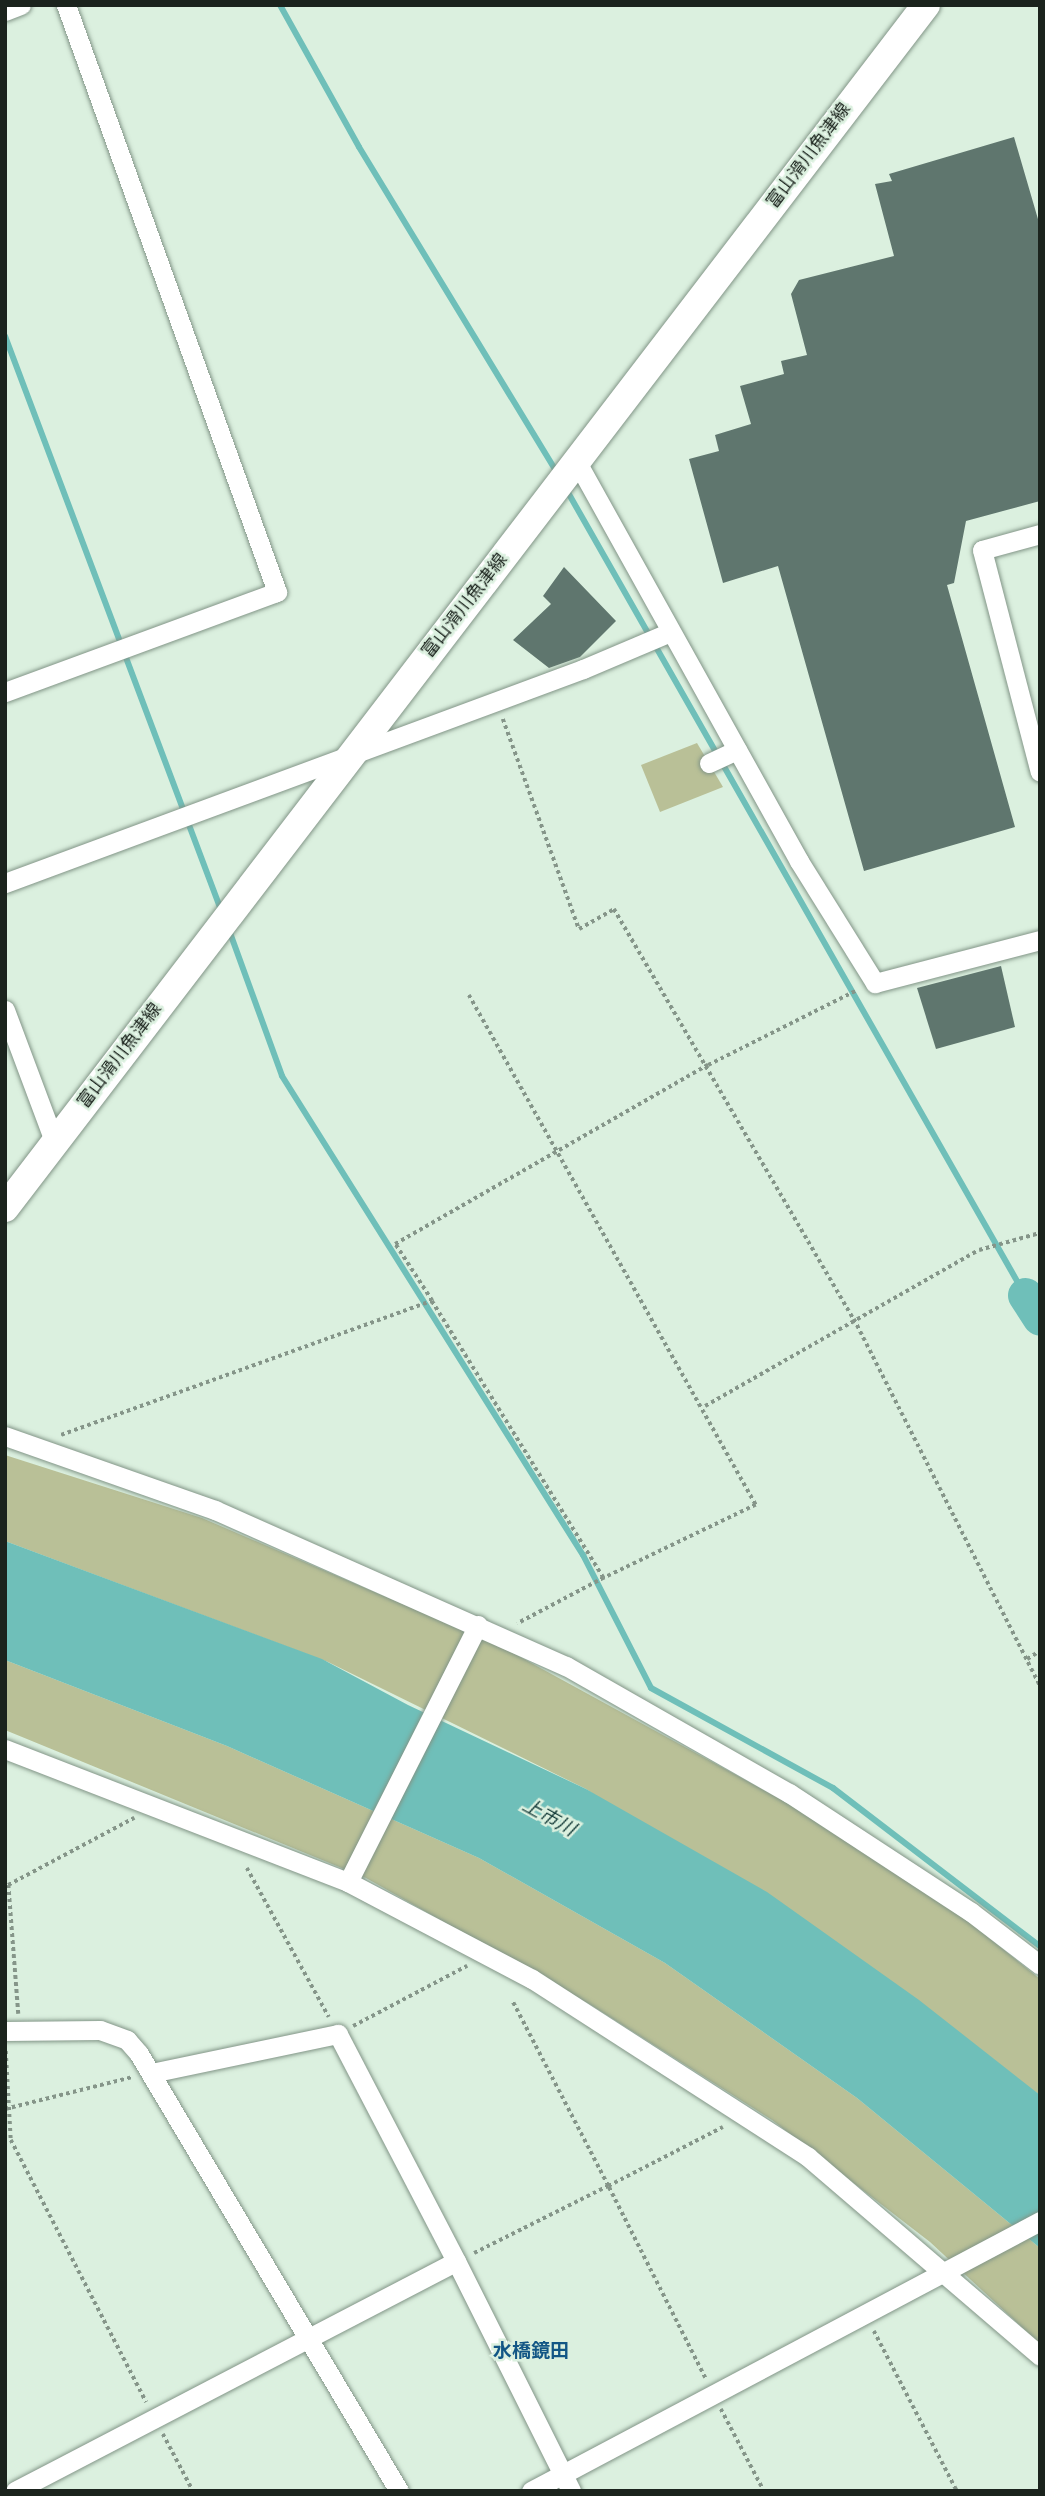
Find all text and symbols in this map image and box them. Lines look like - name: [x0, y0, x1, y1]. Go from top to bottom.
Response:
- street label: 富山滑川魚津線: [763, 100, 857, 214]
- street label: 富山滑川魚津線: [419, 551, 513, 663]
- street label: 富山滑川魚津線: [74, 1000, 168, 1114]
- water label: 上市川: [518, 1795, 578, 1843]
- district label: 水橋鏡田: [493, 2342, 569, 2364]

